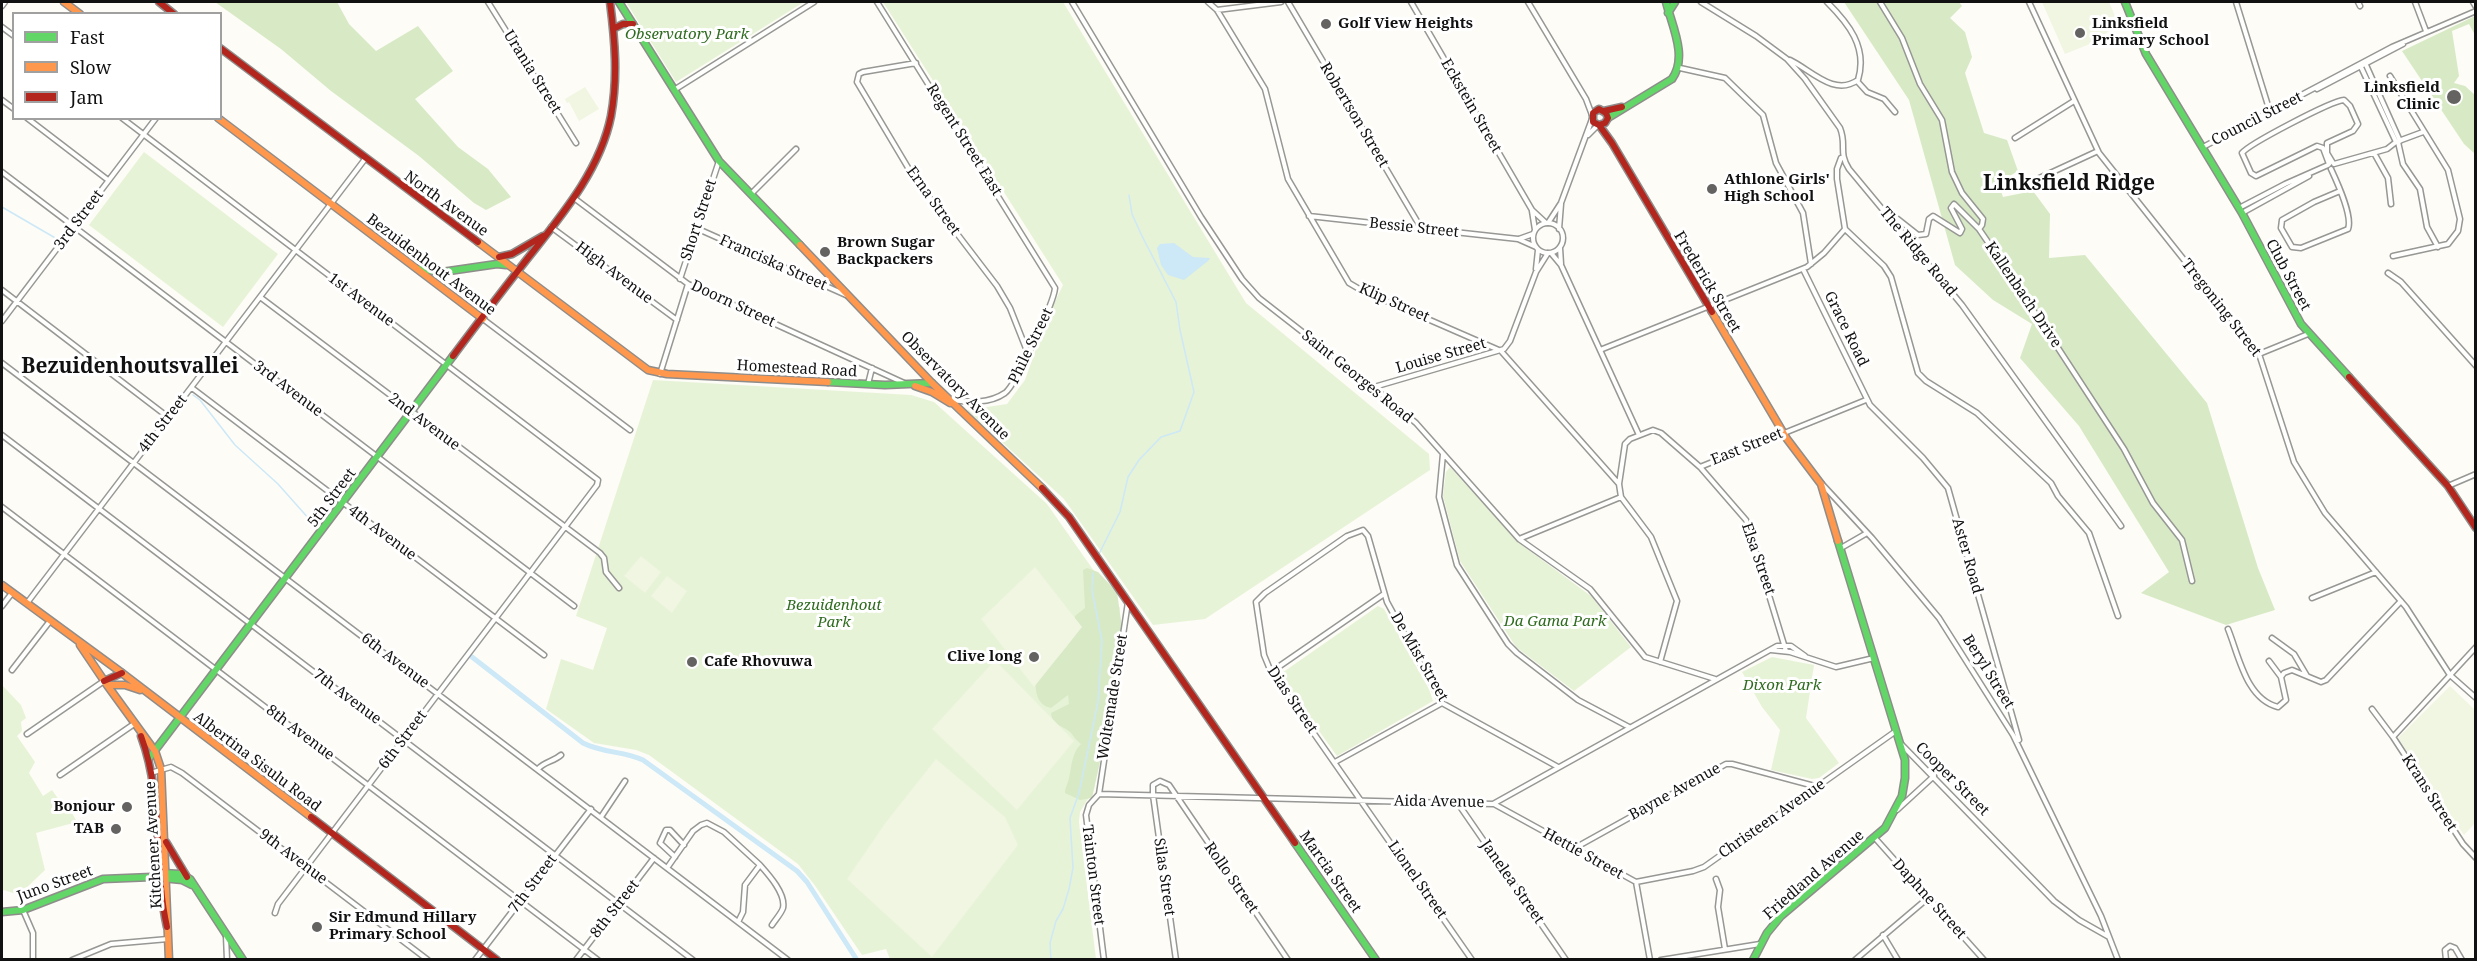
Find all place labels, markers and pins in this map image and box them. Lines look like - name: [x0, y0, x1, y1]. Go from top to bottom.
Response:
- place label: Golf View Heights: [1338, 15, 1473, 33]
- place label: Linksfield Primary School: [2092, 15, 2209, 50]
- marker: Golf View Heights: [1319, 17, 1333, 31]
- marker: Linksfield Primary School: [2073, 26, 2087, 40]
- place label: Linksfield Clinic: [2364, 79, 2440, 114]
- marker: Linksfield Clinic: [2445, 88, 2463, 106]
- place label: Athlone Girls' High School: [1724, 171, 1830, 206]
- marker: Athlone Girls' High School: [1705, 182, 1719, 196]
- place label: Brown Sugar Backpackers: [837, 234, 935, 269]
- marker: Brown Sugar Backpackers: [818, 245, 832, 259]
- place label: Clive long: [947, 648, 1022, 666]
- marker: Clive long: [1027, 650, 1041, 664]
- place label: Cafe Rhovuwa: [704, 653, 812, 671]
- marker: Cafe Rhovuwa: [685, 655, 699, 669]
- place label: Bonjour: [53, 798, 115, 816]
- marker: Bonjour: [120, 800, 134, 814]
- place label: TAB: [74, 820, 104, 838]
- marker: TAB: [109, 822, 123, 836]
- place label: Sir Edmund Hillary Primary School: [329, 909, 476, 944]
- marker: Sir Edmund Hillary Primary School: [310, 920, 324, 934]

